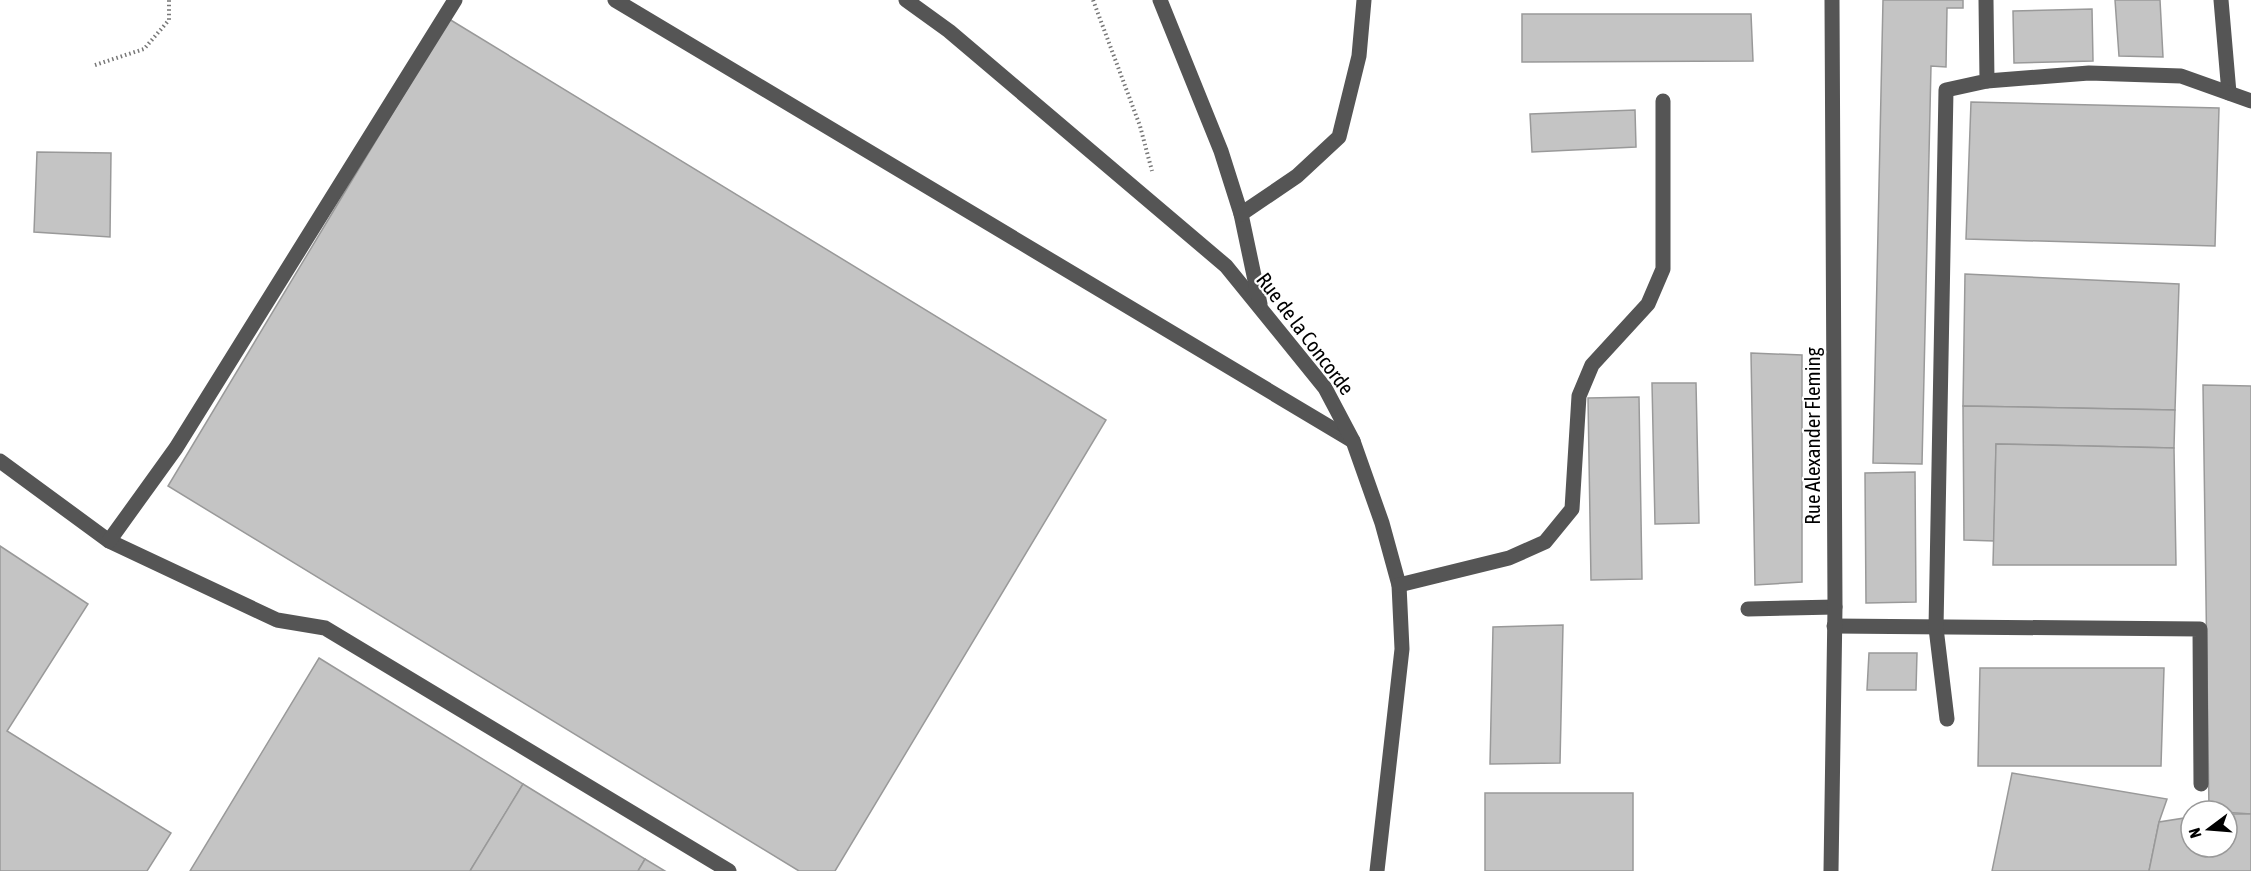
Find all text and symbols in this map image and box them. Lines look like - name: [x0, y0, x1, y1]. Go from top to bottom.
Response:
- street label: Rue de la Concorde: [1252, 268, 1359, 399]
- street label: Rue Alexander Fleming: [1800, 347, 1824, 525]
- north arrow: [2179, 799, 2239, 859]
- text: N: [2185, 826, 2205, 840]

